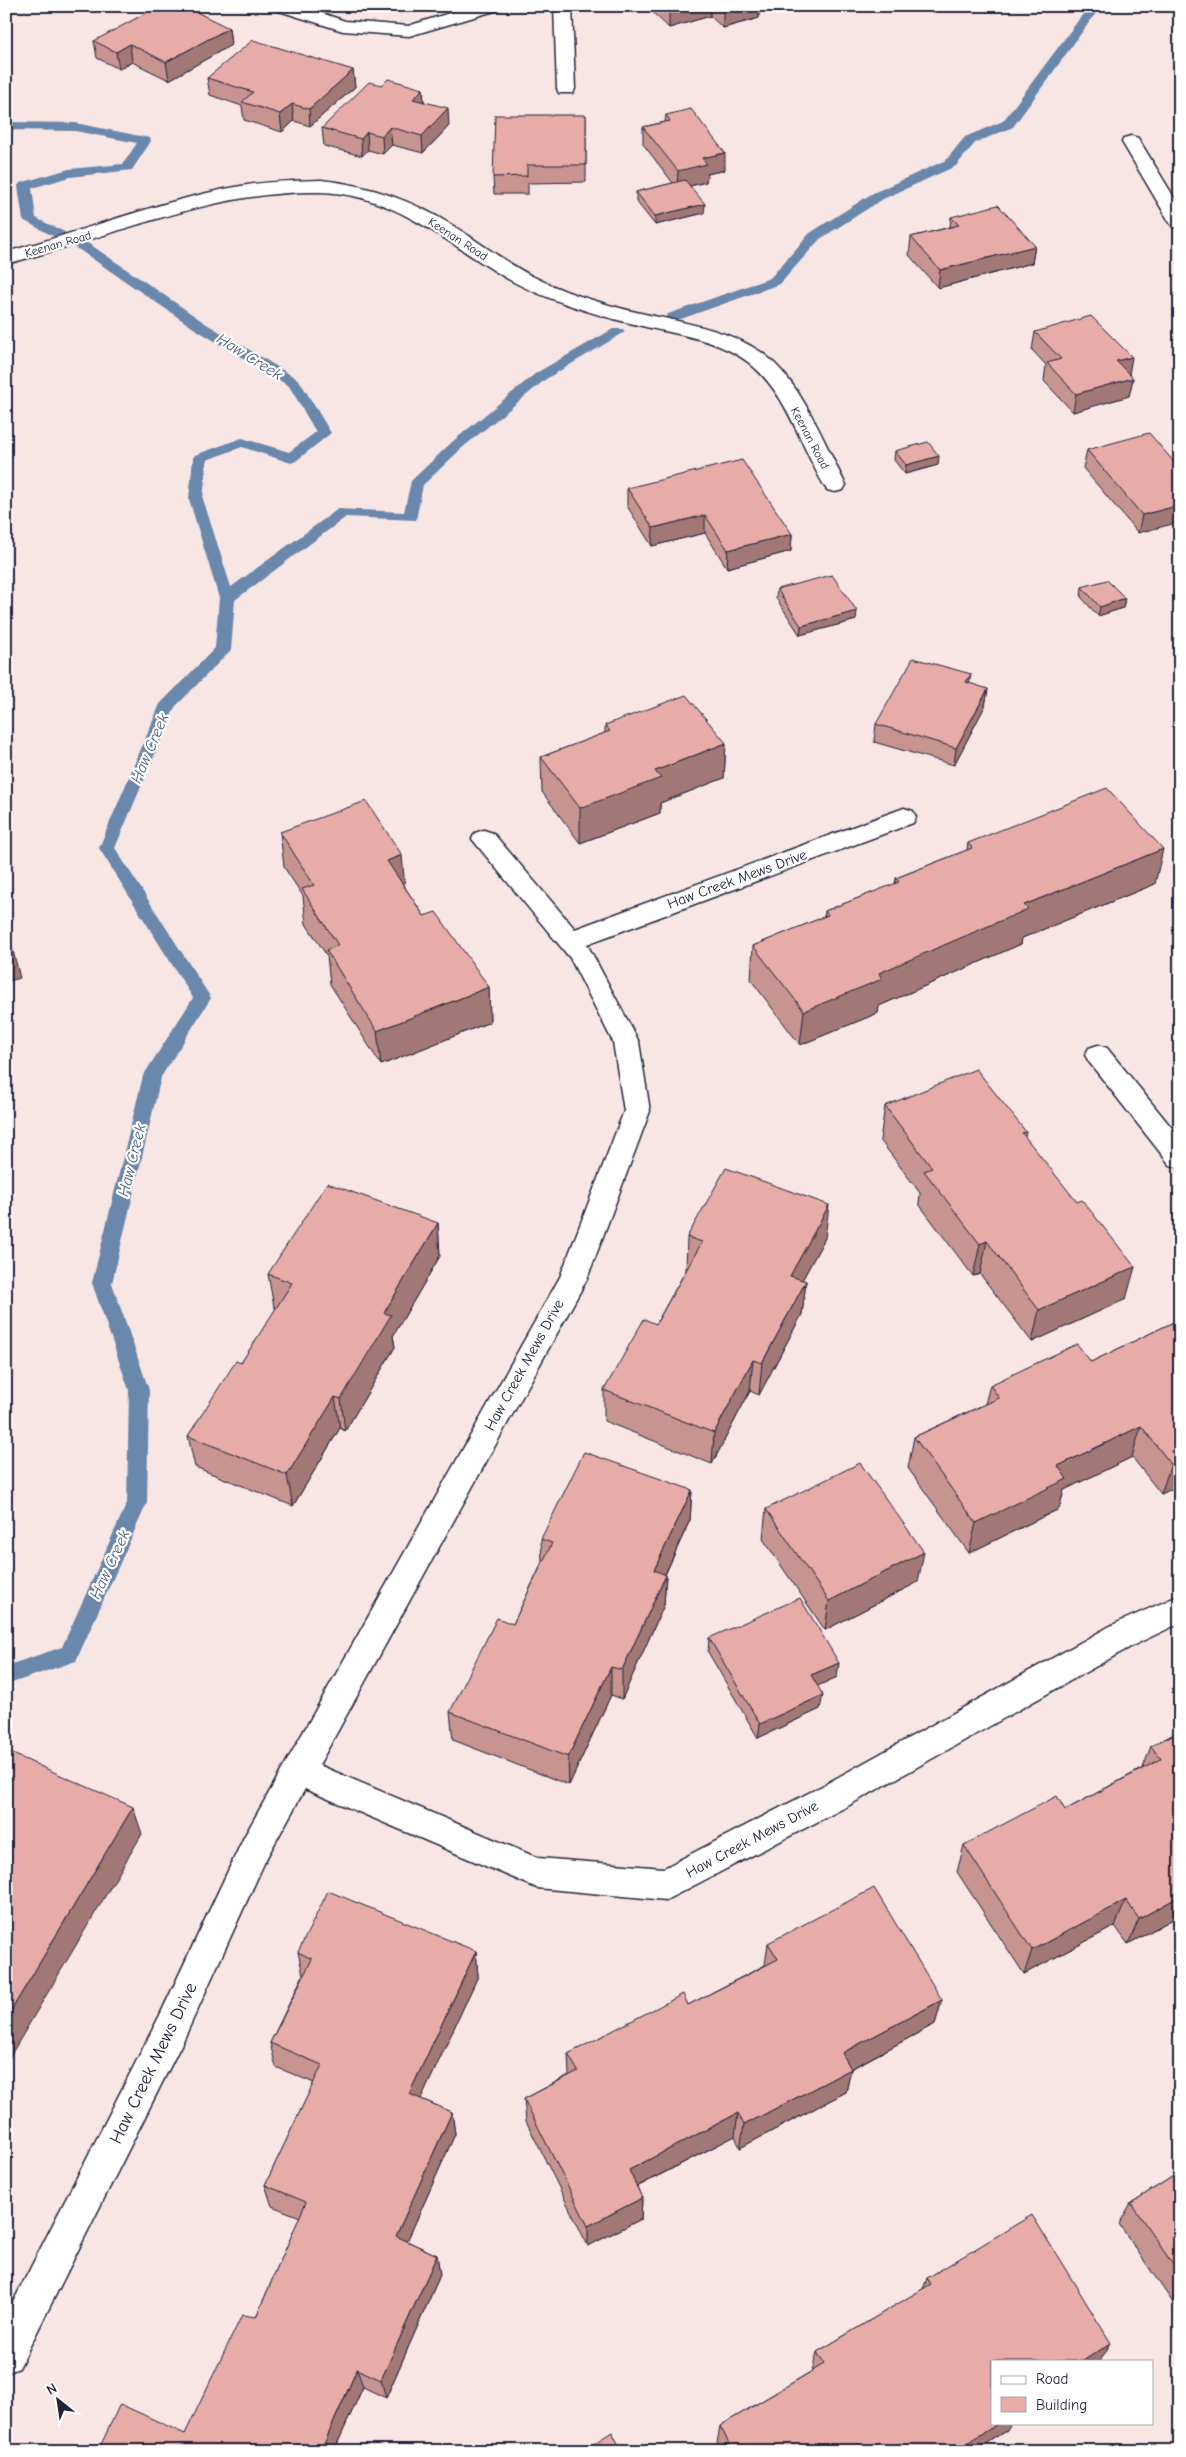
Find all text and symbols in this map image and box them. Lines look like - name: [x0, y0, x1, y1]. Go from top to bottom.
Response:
- street label: Keenan Road: [426, 215, 490, 263]
- street label: Keenan Road: [23, 228, 93, 260]
- water label: Haw Creek: [213, 330, 286, 384]
- street label: Keenan Road: [788, 405, 832, 471]
- water label: Haw Creek: [127, 711, 173, 786]
- street label: Haw Creek Mews Drive: [665, 845, 810, 913]
- water label: Haw Creek: [114, 1122, 150, 1198]
- street label: Haw Creek Mews Drive: [480, 1296, 568, 1434]
- water label: Haw Creek: [86, 1527, 134, 1602]
- street label: Haw Creek Mews Drive: [683, 1796, 822, 1882]
- street label: Haw Creek Mews Drive: [105, 1979, 202, 2147]
- legend: [991, 2360, 1154, 2424]
- text: Road: [1036, 2370, 1068, 2388]
- north arrow: [32, 2374, 82, 2424]
- text: N: [44, 2380, 60, 2399]
- text: Building: [1036, 2396, 1087, 2414]

